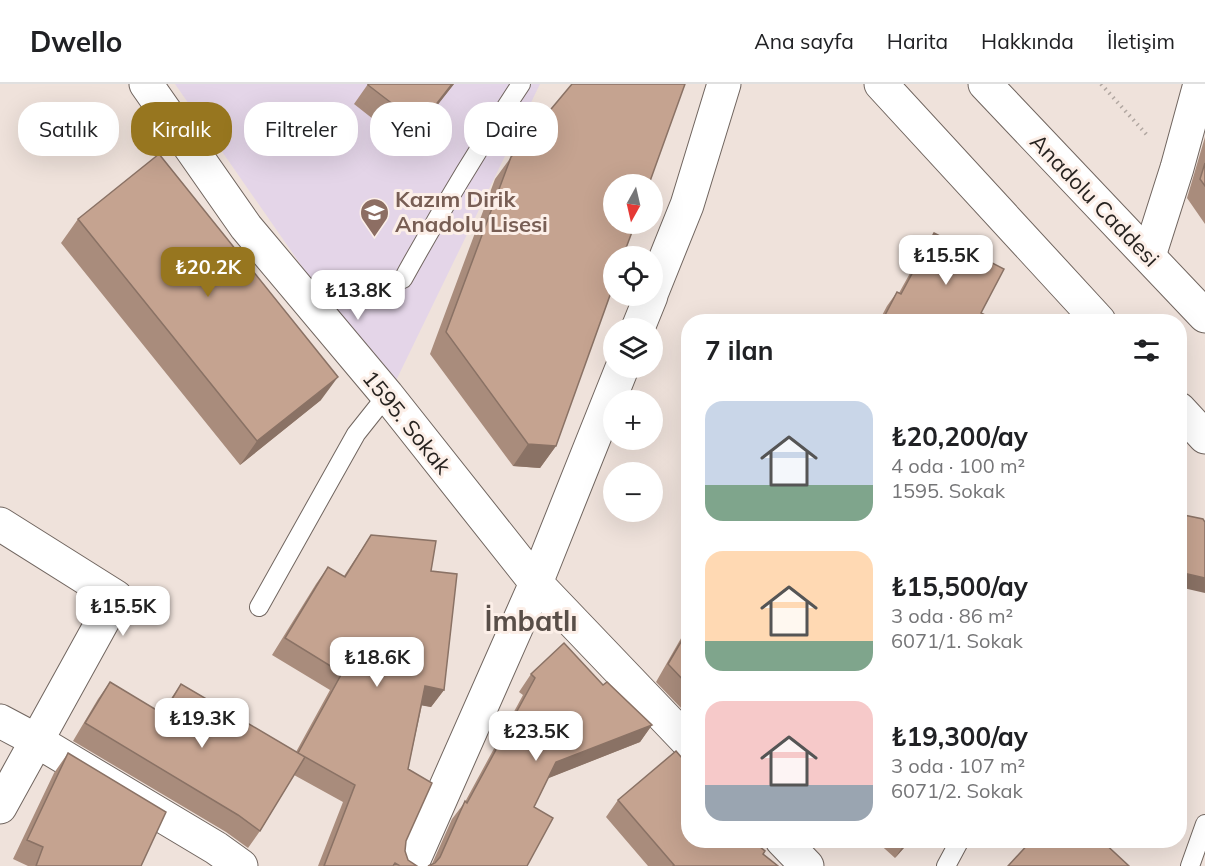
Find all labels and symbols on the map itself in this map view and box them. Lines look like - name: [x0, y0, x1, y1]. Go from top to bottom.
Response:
- street label: Anadolu Caddesi: [1024, 128, 1166, 272]
- north arrow: [603, 174, 663, 234]
- place label: Kazım Dirik Anadolu Lisesi: [395, 185, 548, 238]
- school or university icon: Kazım Dirik Anadolu Lisesi: [358, 196, 390, 238]
- pin: ₺15.5K: [897, 235, 995, 286]
- pin: ₺20.2K: [159, 247, 257, 298]
- pin: ₺13.8K: [309, 270, 407, 321]
- street label: 1595. Sokak: [357, 364, 458, 480]
- pin: ₺15.5K: [74, 586, 172, 637]
- district label: İmbatlı: [484, 603, 578, 638]
- pin: ₺18.6K: [328, 637, 426, 688]
- pin: ₺19.3K: [153, 698, 251, 749]
- pin: ₺23.5K: [487, 711, 585, 762]

